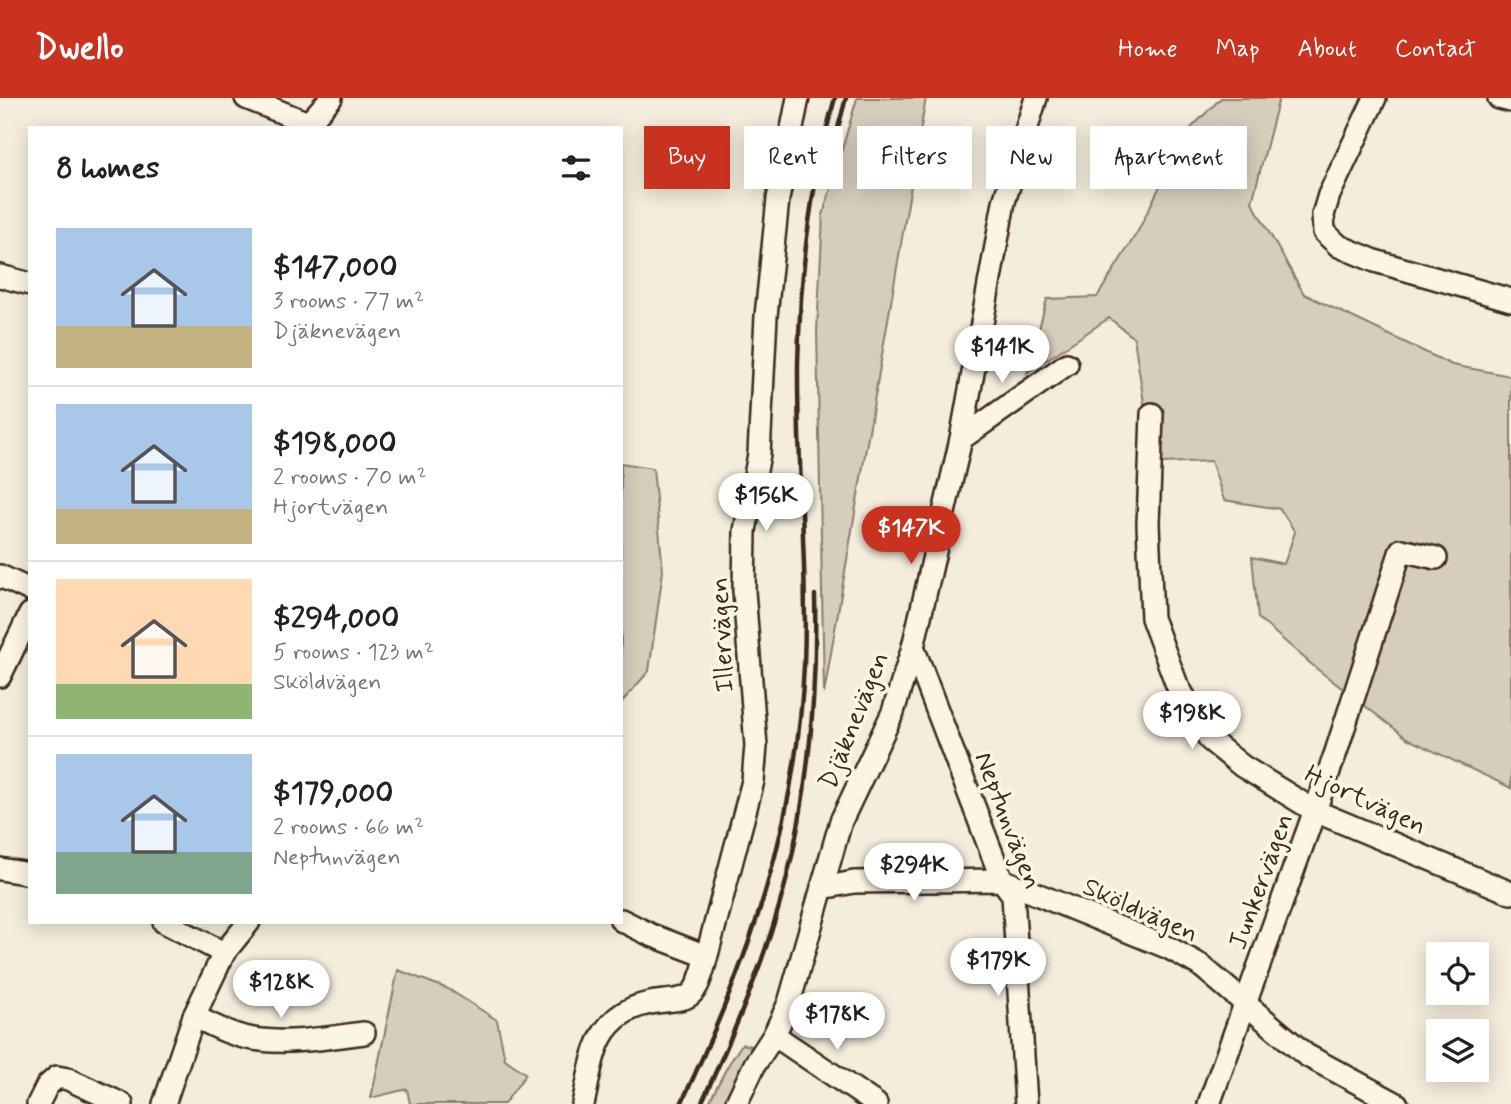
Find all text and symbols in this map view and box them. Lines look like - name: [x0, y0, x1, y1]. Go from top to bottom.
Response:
- text: Dwello: [35, 27, 124, 71]
- text: Home: [1118, 34, 1178, 65]
- text: Map: [1216, 34, 1260, 65]
- text: About: [1298, 34, 1357, 65]
- text: Contact: [1395, 34, 1476, 65]
- chip: Buy: [644, 126, 730, 189]
- chip: Rent: [744, 126, 843, 189]
- chip: Filters: [857, 126, 972, 189]
- chip: New: [986, 126, 1076, 189]
- chip: Apartment: [1090, 126, 1247, 189]
- text: 8 homes: [56, 149, 159, 188]
- icon: filters: [557, 149, 595, 187]
- text: $147,000: [273, 248, 397, 287]
- icon: home: [112, 256, 196, 340]
- text: 3 rooms · 77 m²: [273, 287, 424, 317]
- text: Djäknevägen: [273, 317, 401, 347]
- pin: $141K: [953, 326, 1051, 385]
- text: $141K: [971, 333, 1033, 363]
- text: $198,000: [273, 424, 397, 463]
- icon: home: [112, 432, 196, 516]
- text: 2 rooms · 70 m²: [273, 463, 427, 493]
- pin: $156K: [717, 474, 815, 533]
- text: $156K: [734, 481, 798, 511]
- text: Hjortvägen: [273, 493, 388, 523]
- pin: $147K: [862, 506, 960, 566]
- text: $147K: [878, 514, 944, 544]
- street label: Illervägen: [703, 576, 743, 693]
- text: $294,000: [273, 599, 399, 638]
- icon: home: [112, 607, 196, 691]
- text: 5 rooms · 123 m²: [273, 638, 434, 668]
- street label: Djäknevägen: [812, 647, 898, 794]
- text: Sköldvägen: [273, 668, 382, 698]
- pin: $198K: [1143, 692, 1241, 751]
- text: $198K: [1159, 699, 1225, 729]
- street label: Neptunvägen: [965, 747, 1049, 894]
- street label: Hjortvägen: [1299, 758, 1431, 844]
- text: $179,000: [273, 774, 393, 813]
- icon: home: [112, 782, 196, 866]
- street label: Junkervägen: [1222, 809, 1302, 954]
- text: 2 rooms · 66 m²: [273, 813, 424, 843]
- text: Neptunvägen: [273, 843, 401, 873]
- pin: $294K: [865, 844, 963, 903]
- text: $294K: [880, 851, 948, 881]
- street label: Sköldvägen: [1077, 870, 1203, 951]
- pin: $179K: [949, 939, 1047, 998]
- map controls: [1426, 942, 1489, 1082]
- button: locate: [1426, 942, 1489, 1005]
- text: $179K: [966, 946, 1030, 976]
- pin: $128K: [232, 960, 330, 1020]
- text: $128K: [249, 968, 313, 998]
- pin: $178K: [788, 992, 886, 1052]
- text: $178K: [805, 1000, 869, 1030]
- button: layers: [1426, 1019, 1489, 1082]

